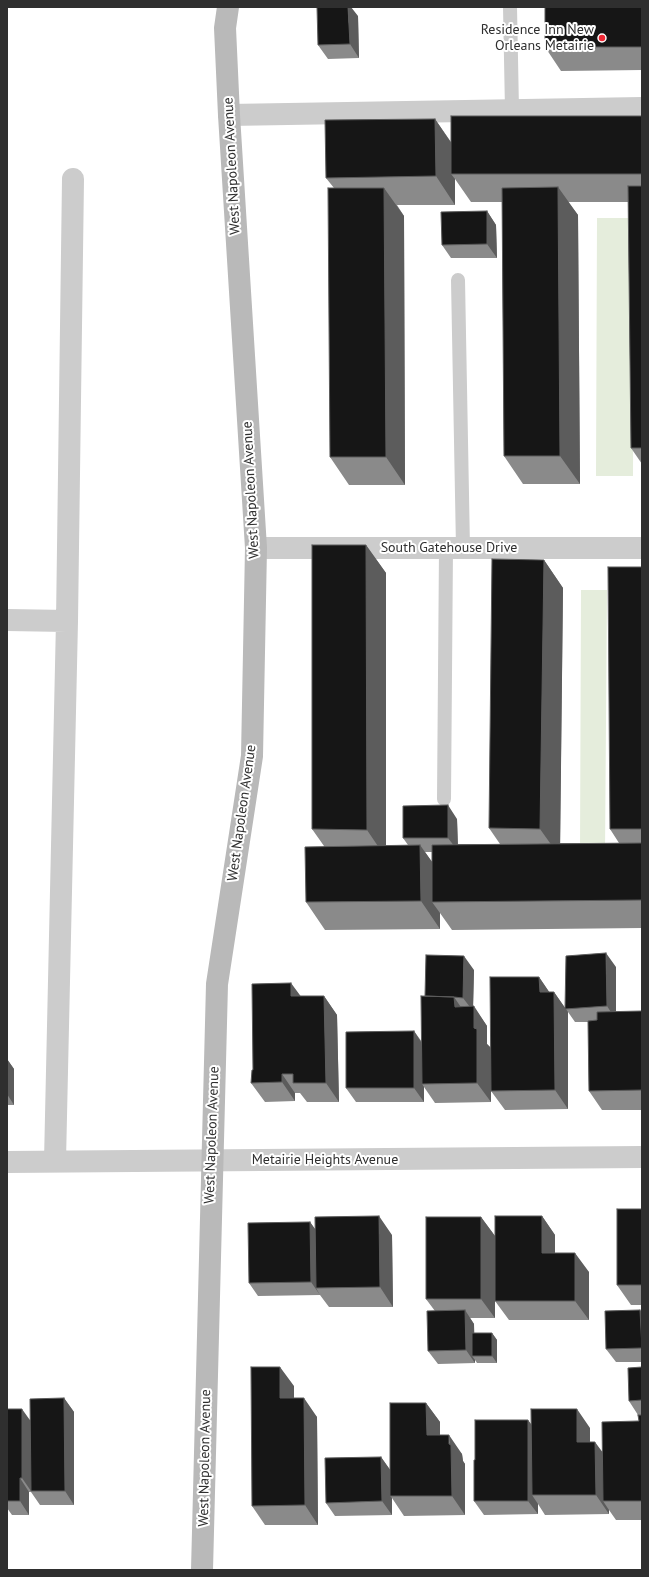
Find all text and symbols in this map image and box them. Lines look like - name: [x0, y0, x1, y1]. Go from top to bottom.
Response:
- place label: Residence Inn New Orleans Metairie: [481, 22, 594, 54]
- marker: Residence Inn New Orleans Metairie: [597, 33, 607, 43]
- street label: West Napoleon Avenue: [220, 97, 244, 235]
- street label: West Napoleon Avenue: [239, 421, 263, 559]
- street label: South Gatehouse Drive: [381, 540, 517, 556]
- street label: West Napoleon Avenue: [224, 744, 260, 882]
- street label: West Napoleon Avenue: [201, 1066, 223, 1204]
- street label: Metairie Heights Avenue: [252, 1152, 398, 1168]
- street label: West Napoleon Avenue: [195, 1389, 215, 1527]

